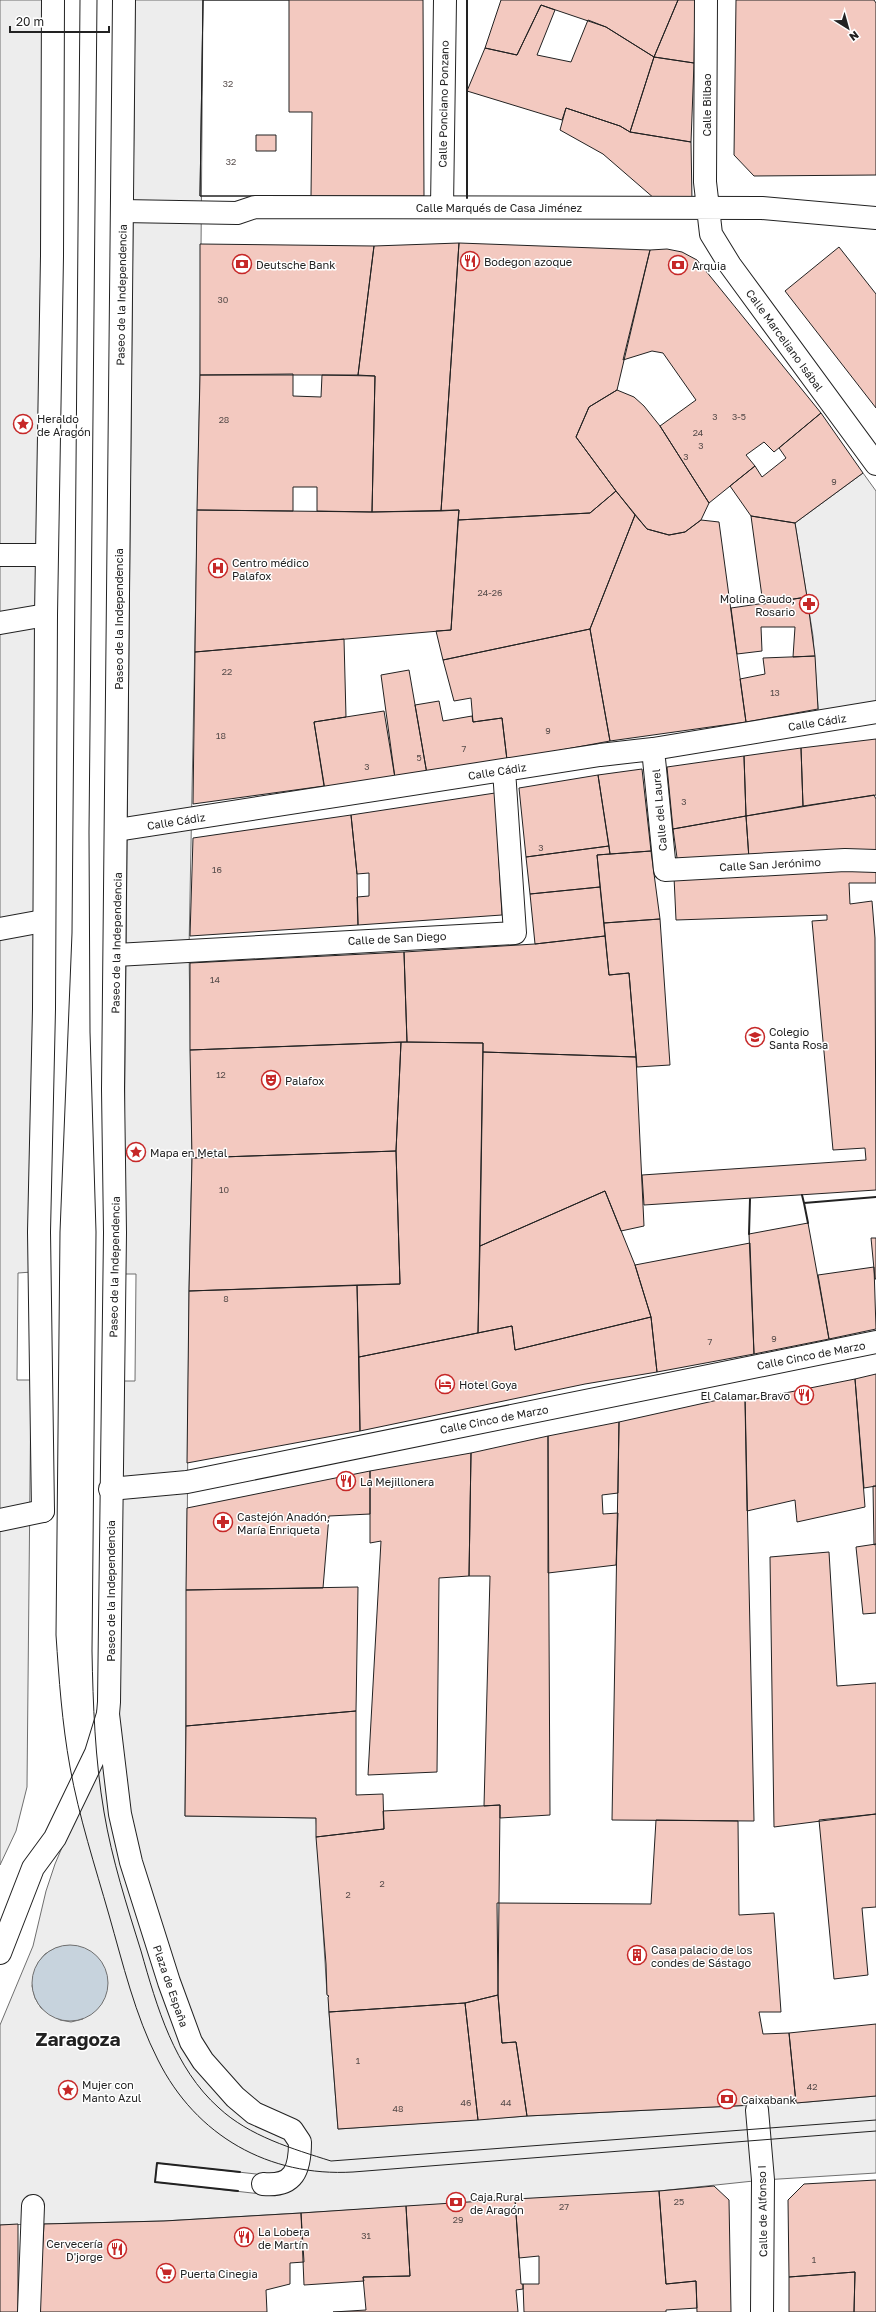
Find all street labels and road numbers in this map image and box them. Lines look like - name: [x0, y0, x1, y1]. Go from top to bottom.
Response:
- street label: Calle Ponciano Ponzano: [435, 40, 451, 168]
- street label: Calle Bilbao: [700, 73, 713, 137]
- street label: Calle Marqués de Casa Jiménez: [416, 201, 583, 214]
- street label: Paseo de la Independencia: [113, 224, 129, 366]
- street label: Calle Marceliano Isábal: [744, 287, 827, 394]
- street label: Paseo de la Independencia: [112, 548, 125, 690]
- street label: Calle Cádiz: [787, 711, 847, 733]
- street label: Calle Cádiz: [467, 760, 527, 782]
- street label: Calle del Laurel: [649, 768, 669, 852]
- street label: Calle Cádiz: [146, 810, 206, 832]
- street label: Calle San Jerónimo: [719, 855, 822, 873]
- street label: Paseo de la Independencia: [108, 872, 124, 1014]
- street label: Calle de San Diego: [347, 929, 447, 947]
- street label: Paseo de la Independencia: [106, 1196, 122, 1338]
- street label: Calle Cinco de Marzo: [756, 1338, 867, 1372]
- street label: Calle Cinco de Marzo: [439, 1402, 550, 1436]
- street label: Paseo de la Independencia: [104, 1520, 117, 1662]
- street label: Plaza de España: [151, 1943, 191, 2029]
- street label: Calle de Alfonso I: [755, 2165, 769, 2257]

